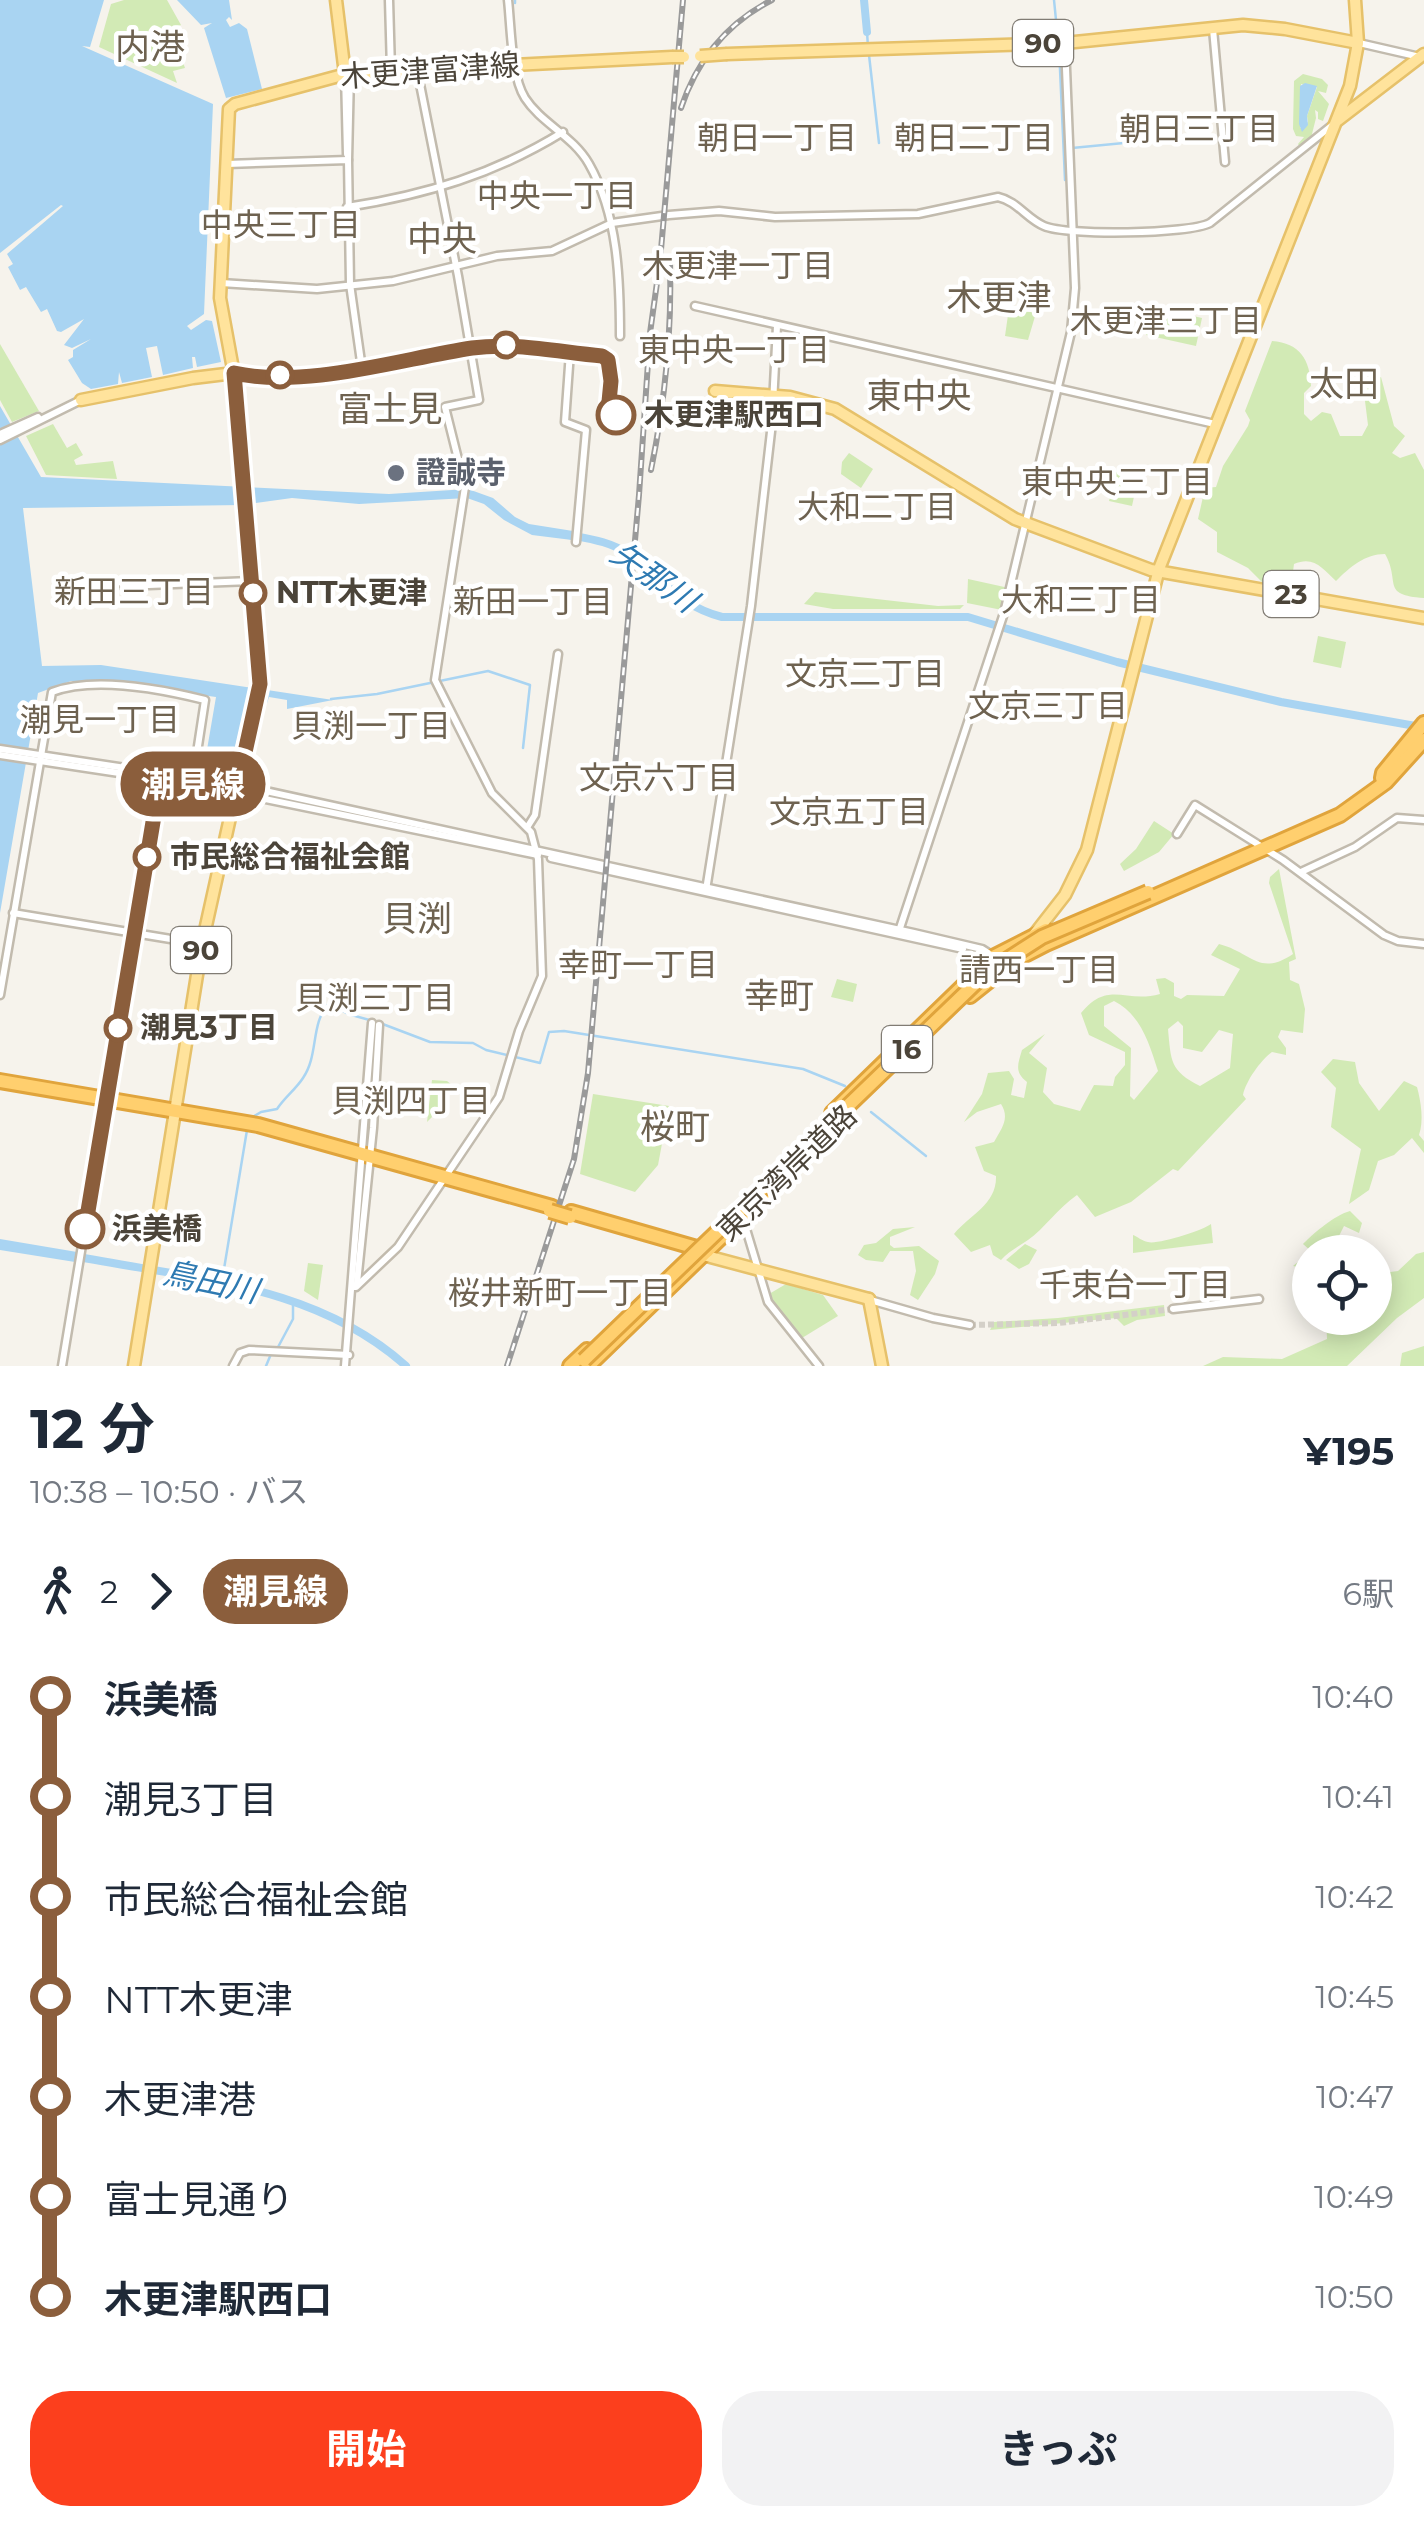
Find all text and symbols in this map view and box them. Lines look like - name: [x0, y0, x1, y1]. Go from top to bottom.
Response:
- road number: 90: [1013, 20, 1073, 66]
- district label: 内港: [115, 25, 185, 68]
- street label: 木更津富津線: [339, 46, 521, 95]
- district label: 朝日三丁目: [1119, 109, 1279, 148]
- district label: 朝日一丁目: [697, 118, 857, 157]
- district label: 朝日二丁目: [894, 118, 1054, 157]
- district label: 中央一丁目: [477, 176, 637, 215]
- district label: 中央三丁目: [201, 205, 361, 244]
- district label: 中央: [407, 217, 477, 260]
- district label: 木更津一丁目: [642, 246, 834, 285]
- district label: 木更津: [946, 276, 1052, 319]
- district label: 木更津三丁目: [1070, 301, 1262, 340]
- district label: 東中央一丁目: [638, 330, 830, 369]
- unlabelled marker: [493, 332, 519, 358]
- unlabelled marker: [267, 362, 293, 388]
- district label: 太田: [1309, 362, 1379, 405]
- district label: 東中央: [866, 374, 972, 417]
- district label: 富士見: [337, 387, 443, 430]
- marker: 木更津駅西口: [597, 396, 635, 434]
- place label: 木更津駅西口: [644, 396, 824, 433]
- place label: 證誠寺: [416, 454, 506, 491]
- marker: 證誠寺: [385, 462, 407, 484]
- district label: 東中央三丁目: [1021, 462, 1213, 501]
- district label: 大和二丁目: [797, 487, 957, 526]
- water label: 矢那川: [604, 533, 707, 622]
- road number: 23: [1264, 571, 1318, 617]
- district label: 新田三丁目: [54, 572, 214, 611]
- place label: NTT木更津: [276, 574, 428, 611]
- marker: NTT木更津: [240, 580, 266, 606]
- district label: 大和三丁目: [1001, 580, 1161, 619]
- district label: 新田一丁目: [453, 582, 613, 621]
- district label: 文京二丁目: [785, 654, 945, 693]
- district label: 文京三丁目: [968, 686, 1128, 725]
- district label: 潮見一丁目: [20, 700, 180, 739]
- district label: 貝渕一丁目: [291, 706, 451, 745]
- line badge: 潮見線: [136, 752, 250, 816]
- district label: 文京六丁目: [579, 758, 739, 797]
- text: 潮見線: [140, 763, 246, 806]
- district label: 文京五丁目: [769, 792, 929, 831]
- place label: 市民総合福祉会館: [170, 838, 410, 875]
- marker: 市民総合福祉会館: [134, 844, 160, 870]
- district label: 貝渕: [382, 897, 452, 940]
- road number: 90: [171, 927, 231, 973]
- district label: 幸町一丁目: [558, 945, 718, 984]
- district label: 請西一丁目: [959, 950, 1119, 989]
- district label: 幸町: [744, 974, 814, 1017]
- district label: 貝渕三丁目: [295, 978, 455, 1017]
- place label: 潮見3丁目: [140, 1009, 278, 1046]
- marker: 潮見3丁目: [105, 1015, 131, 1041]
- road number: 16: [882, 1026, 932, 1072]
- district label: 貝渕四丁目: [331, 1081, 491, 1120]
- street label: 東京湾岸道路: [709, 1097, 864, 1248]
- district label: 桜町: [640, 1105, 710, 1148]
- marker: 浜美橋: [66, 1210, 104, 1248]
- place label: 浜美橋: [112, 1210, 202, 1247]
- map controls: [1292, 1235, 1392, 1335]
- button: locate: [1292, 1235, 1392, 1335]
- water label: 鳥田川: [160, 1252, 265, 1311]
- district label: 千束台一丁目: [1039, 1265, 1231, 1304]
- district label: 桜井新町一丁目: [448, 1273, 672, 1312]
- text: 12 分: [30, 1395, 155, 1462]
- text: ¥195: [1303, 1428, 1394, 1475]
- text: 10:38 – 10:50 · バス: [30, 1472, 308, 1511]
- icon: walk: [30, 1564, 85, 1619]
- icon: forward: [133, 1564, 188, 1619]
- text: 潮見線: [223, 1570, 328, 1613]
- text: 2: [100, 1572, 118, 1611]
- text: 6駅: [1343, 1574, 1394, 1613]
- text: 浜美橋: [104, 1676, 218, 1723]
- text: 10:40: [1312, 1677, 1394, 1716]
- text: 潮見3丁目: [104, 1776, 277, 1823]
- text: 10:41: [1323, 1777, 1394, 1816]
- text: 市民総合福祉会館: [104, 1876, 408, 1923]
- text: 10:42: [1315, 1877, 1394, 1916]
- text: NTT木更津: [104, 1976, 293, 2023]
- text: 10:45: [1315, 1977, 1394, 2016]
- text: 木更津港: [104, 2076, 256, 2123]
- text: 10:47: [1316, 2077, 1394, 2116]
- text: 富士見通り: [104, 2176, 294, 2223]
- text: 10:49: [1314, 2177, 1394, 2216]
- text: 木更津駅西口: [104, 2276, 332, 2323]
- text: 10:50: [1315, 2277, 1394, 2316]
- button: 開始: [30, 2391, 702, 2506]
- button: きっぷ: [722, 2391, 1394, 2506]

